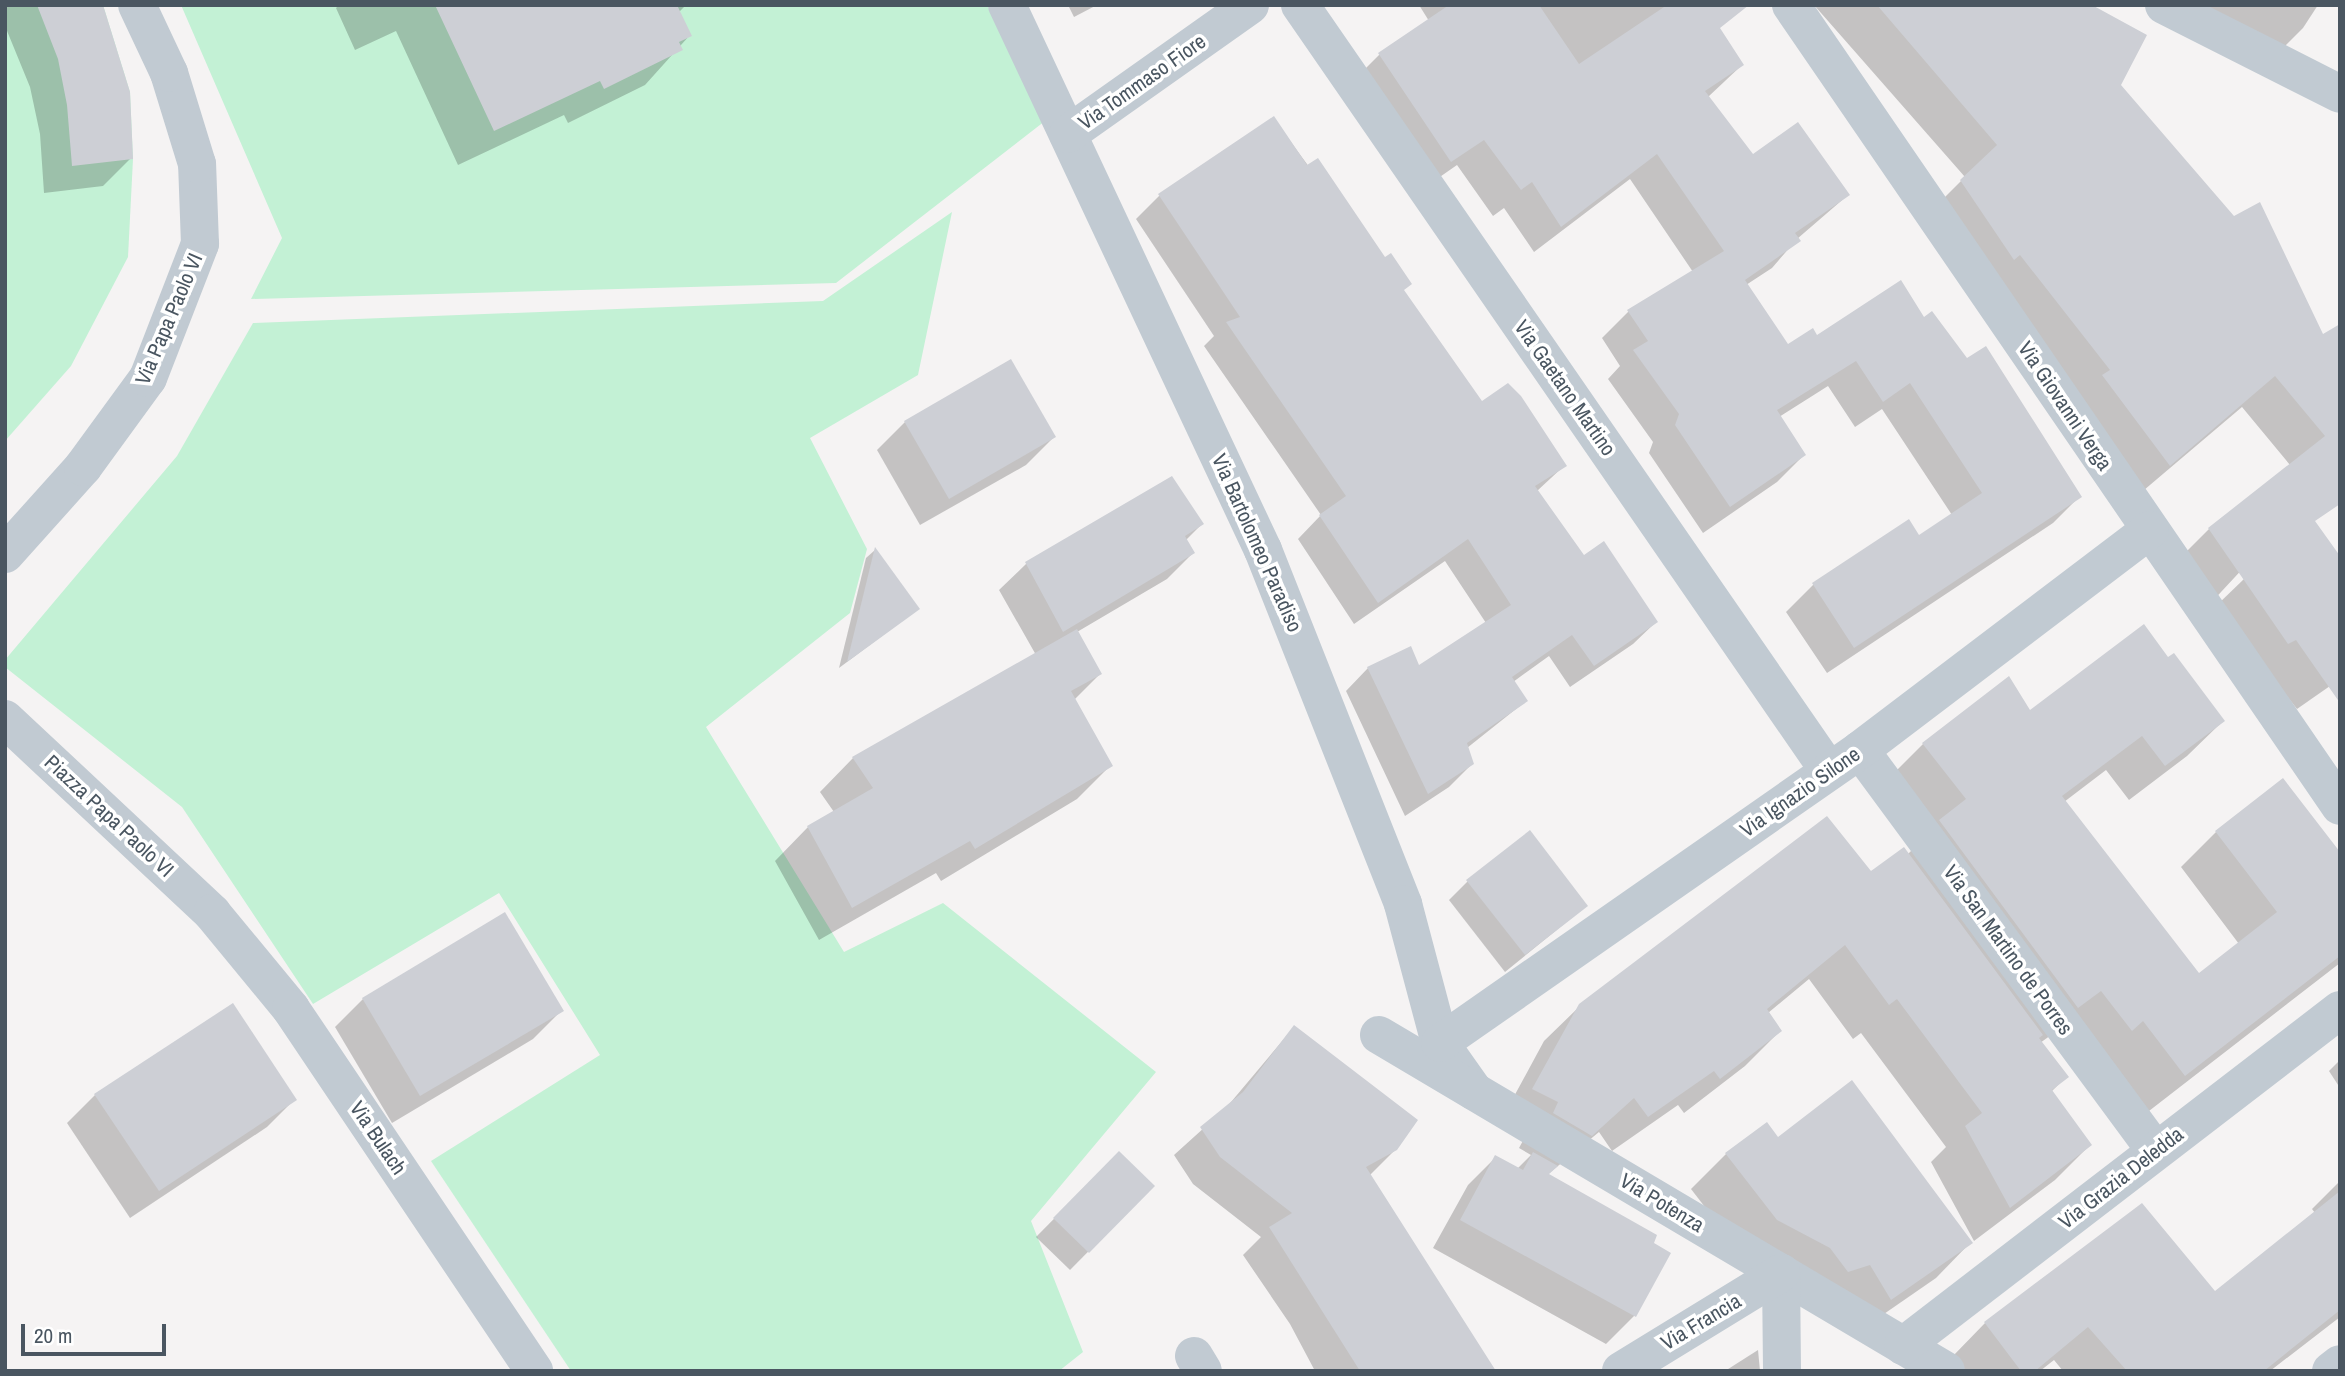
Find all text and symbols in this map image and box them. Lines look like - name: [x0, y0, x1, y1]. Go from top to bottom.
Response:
- street label: Via Tommaso Fiore: [1073, 29, 1211, 135]
- street label: Via Papa Paolo VI: [130, 249, 208, 389]
- street label: Via Gaetano Martino: [1509, 315, 1621, 461]
- street label: Via Giovanni Verga: [2013, 337, 2117, 475]
- street label: Via Bartolomeo Paradiso: [1206, 450, 1308, 636]
- street label: Via Ignazio Silone: [1735, 741, 1865, 843]
- street label: Piazza Papa Paolo VI: [39, 750, 179, 882]
- street label: Via San Martino de Porres: [1938, 860, 2078, 1040]
- street label: Via Bulach: [344, 1097, 412, 1179]
- street label: Via Grazia Deledda: [2054, 1122, 2188, 1234]
- street label: Via Potenza: [1615, 1168, 1709, 1238]
- street label: Via Francia: [1656, 1288, 1746, 1356]
- scale bar: [24, 1310, 170, 1354]
- text: 20 m: [34, 1321, 72, 1350]

